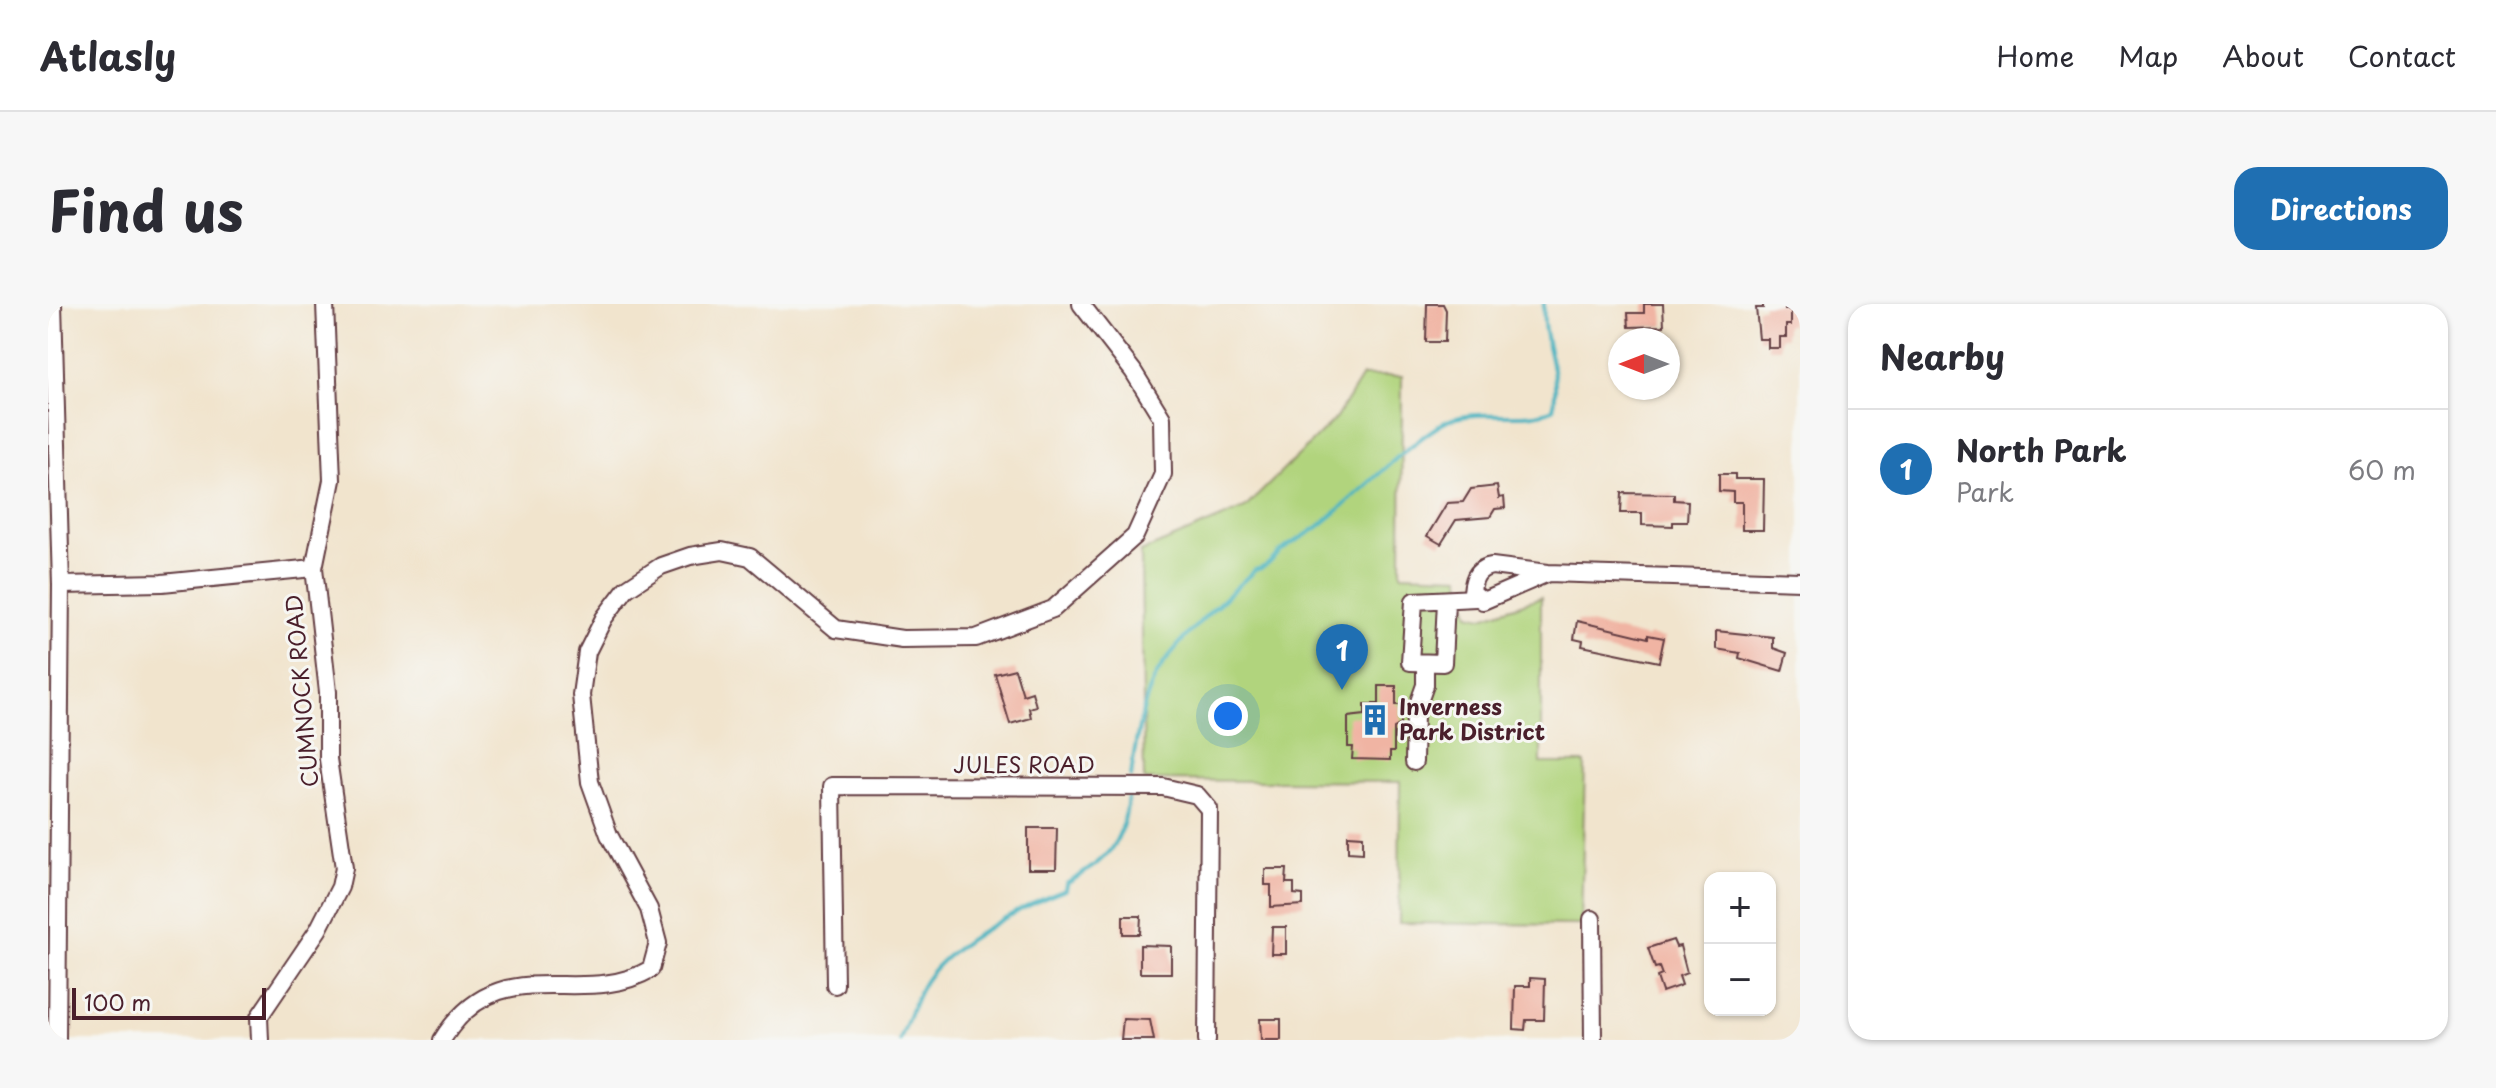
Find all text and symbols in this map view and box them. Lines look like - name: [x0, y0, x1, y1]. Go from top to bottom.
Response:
- text: Atlasly: [40, 27, 176, 84]
- text: Home: [1996, 34, 2074, 77]
- text: Map: [2118, 34, 2178, 77]
- text: About: [2222, 34, 2304, 77]
- text: Contact: [2348, 34, 2456, 77]
- text: Find us: [48, 166, 244, 251]
- button: Directions: [2234, 167, 2448, 250]
- north arrow: [1608, 328, 1680, 400]
- text: Nearby: [1880, 330, 2005, 382]
- text: North Park: [1956, 427, 2127, 472]
- text: 1: [1900, 450, 1912, 489]
- text: 60 m: [2348, 450, 2416, 489]
- text: Park: [1956, 472, 2014, 511]
- street label: CUMNOCK ROAD: [276, 593, 325, 789]
- pin: 1: [1316, 624, 1368, 690]
- place label: Inverness Park District: [1399, 689, 1545, 747]
- your location: [1208, 696, 1248, 736]
- building icon: Inverness Park District: [1358, 703, 1392, 737]
- street label: JULES ROAD: [953, 747, 1095, 780]
- map controls: [1704, 872, 1776, 1016]
- button: +: [1704, 872, 1776, 944]
- button: −: [1704, 944, 1776, 1016]
- scale bar: [72, 984, 266, 1020]
- text: 100 m: [84, 985, 151, 1018]

